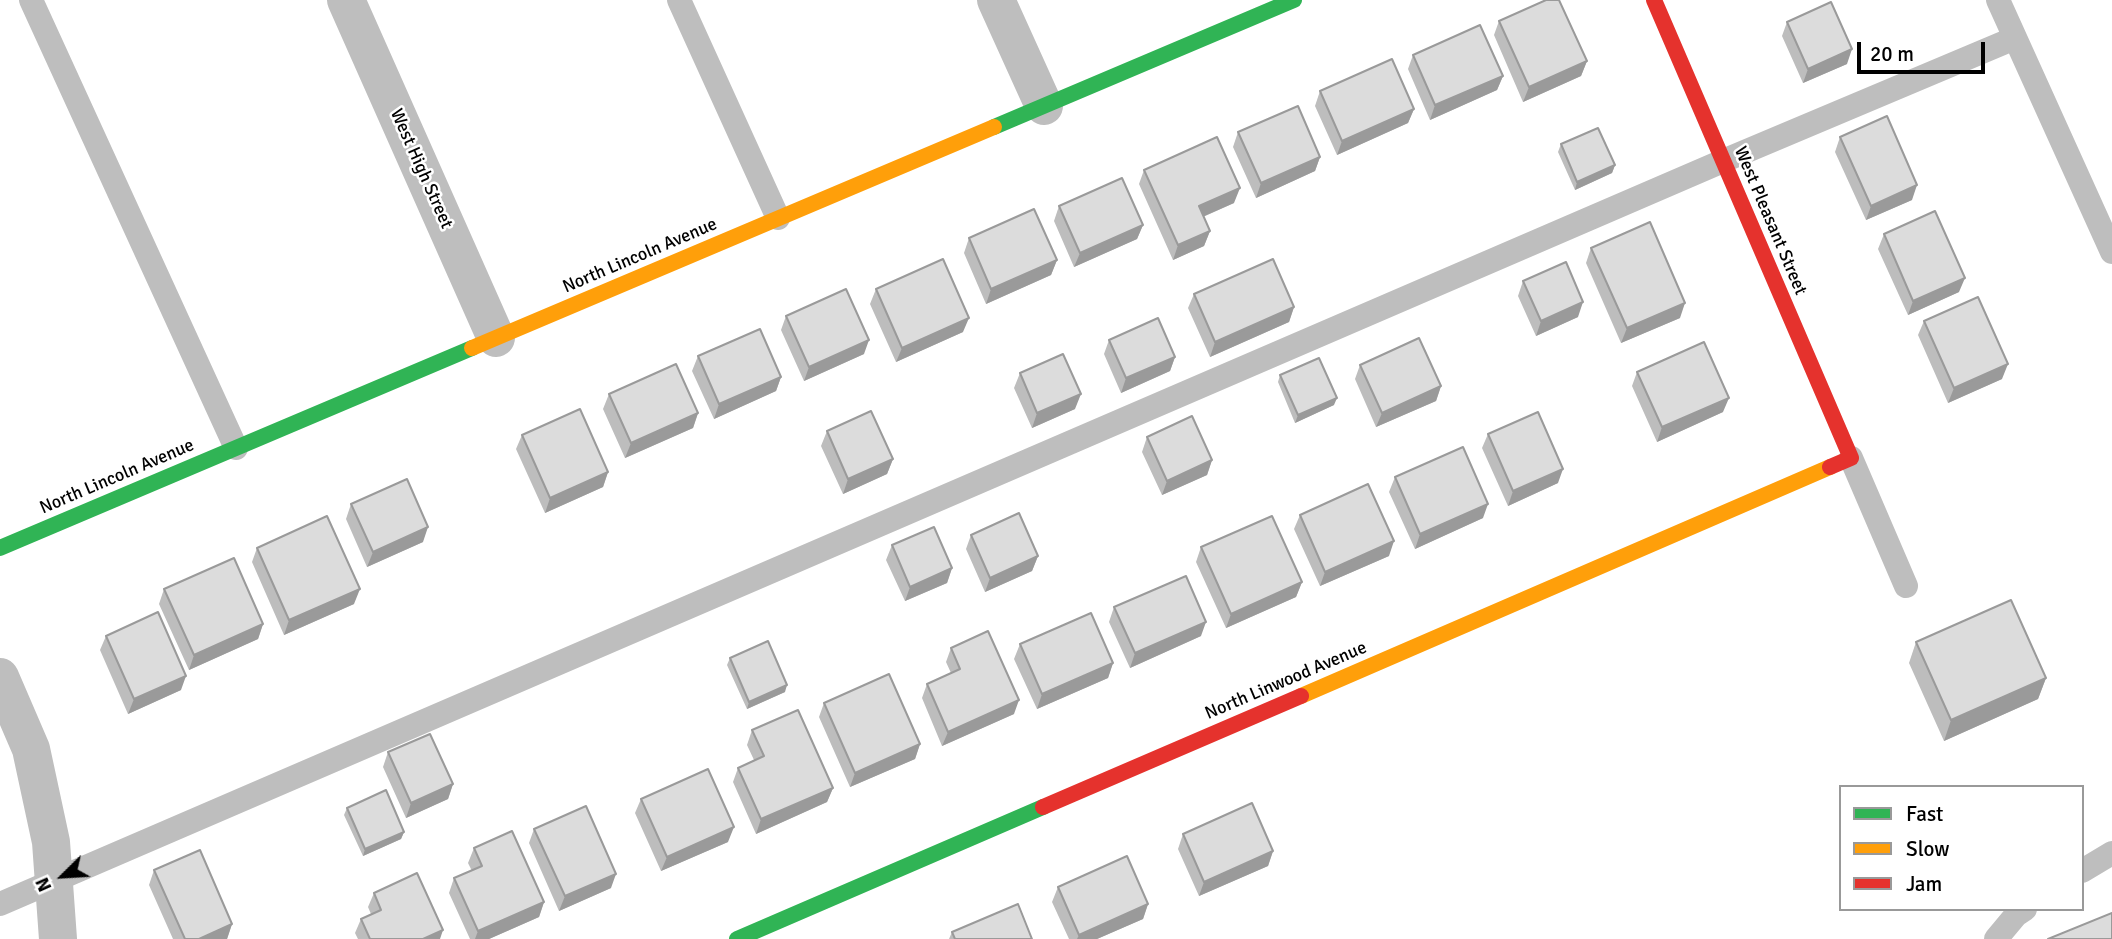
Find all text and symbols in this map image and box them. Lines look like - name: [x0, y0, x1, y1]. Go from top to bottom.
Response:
- scale bar: [1860, 28, 1988, 72]
- text: 20 m: [1870, 41, 1914, 67]
- street label: West High Street: [385, 106, 457, 232]
- street label: West Pleasant Street: [1729, 144, 1811, 298]
- street label: North Lincoln Avenue: [560, 214, 720, 298]
- street label: North Lincoln Avenue: [37, 435, 197, 519]
- street label: North Linwood Avenue: [1202, 637, 1370, 725]
- legend: [1839, 785, 2084, 911]
- text: Fast: [1906, 801, 1943, 827]
- text: Slow: [1906, 836, 1950, 862]
- north arrow: [28, 841, 98, 911]
- text: Jam: [1906, 871, 1942, 897]
- text: N: [30, 874, 57, 895]

